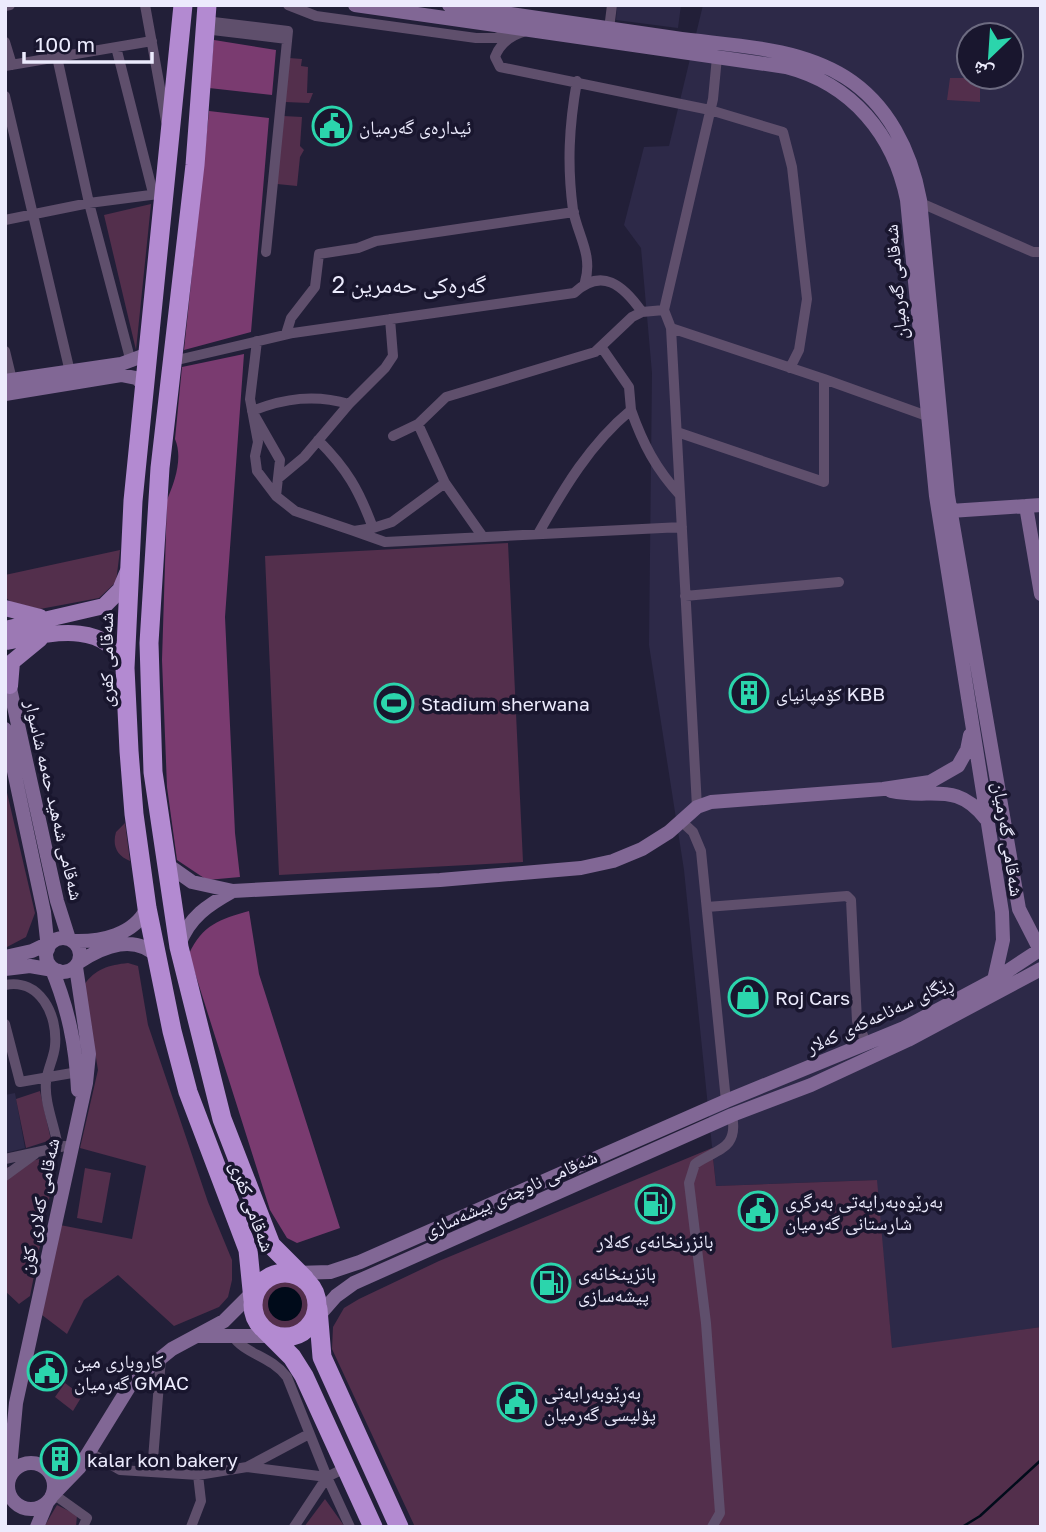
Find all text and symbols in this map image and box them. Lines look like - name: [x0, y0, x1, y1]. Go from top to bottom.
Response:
- scale bar: [24, 21, 152, 65]
- north arrow: [955, 21, 1025, 91]
- text: 100 m: [35, 31, 95, 57]
- text: ش: [969, 56, 997, 87]
- public building icon: ئیدارەی گەرمیان: [311, 105, 353, 147]
- place label: ئیدارەی گەرمیان: [359, 115, 471, 139]
- street label: شەقامی گەرمیان: [879, 223, 912, 341]
- district label: گەرەکی حەمرین 2: [332, 270, 487, 299]
- street label: شەقامی کفری: [94, 612, 118, 708]
- building icon: کۆمپانیای KBB: [728, 672, 770, 714]
- sports icon: Stadium sherwana: [373, 682, 415, 724]
- place label: کۆمپانیای KBB: [776, 682, 885, 706]
- place label: Stadium sherwana: [421, 692, 590, 715]
- street label: شەقامی شەهید حەمە شاسوار: [20, 697, 89, 903]
- street label: شەقامی گەرمیان: [988, 780, 1029, 898]
- street label: ڕێگای سەناعەکەی کەلار: [801, 970, 958, 1062]
- shop icon: Roj Cars: [727, 976, 769, 1018]
- place label: Roj Cars: [775, 986, 850, 1009]
- street label: شەقامی کەلاری کۆن: [12, 1136, 65, 1276]
- street label: شەقامی ناوچەی پیشەسازی: [420, 1144, 601, 1243]
- street label: شەقامی کفری: [225, 1157, 280, 1255]
- fuel station icon: بانزرنخانەی کەلار: [634, 1183, 676, 1225]
- place label: بەرێوەبەرایەتی بەرگری شارستانی گەرمیان: [785, 1189, 943, 1235]
- public building icon: بەرێوەبەرایەتی بەرگری شارستانی گەرمیان: [737, 1190, 779, 1232]
- place label: بانزرنخانەی کەلار: [596, 1229, 713, 1253]
- place label: بانزینخانەی پیشەسازی: [578, 1261, 656, 1307]
- fuel station icon: بانزینخانەی پیشەسازی: [530, 1262, 572, 1304]
- place label: کاروباری مین گەرمیان GMAC: [74, 1349, 189, 1395]
- public building icon: کاروباری مین گەرمیان GMAC: [26, 1350, 68, 1392]
- place label: بەڕێوبەرایەتی پۆلیسی گەرمیان: [544, 1380, 656, 1426]
- public building icon: بەڕێوبەرایەتی پۆلیسی گەرمیان: [496, 1381, 538, 1423]
- building icon: kalar kon bakery: [39, 1438, 81, 1480]
- place label: kalar kon bakery: [87, 1448, 238, 1471]

